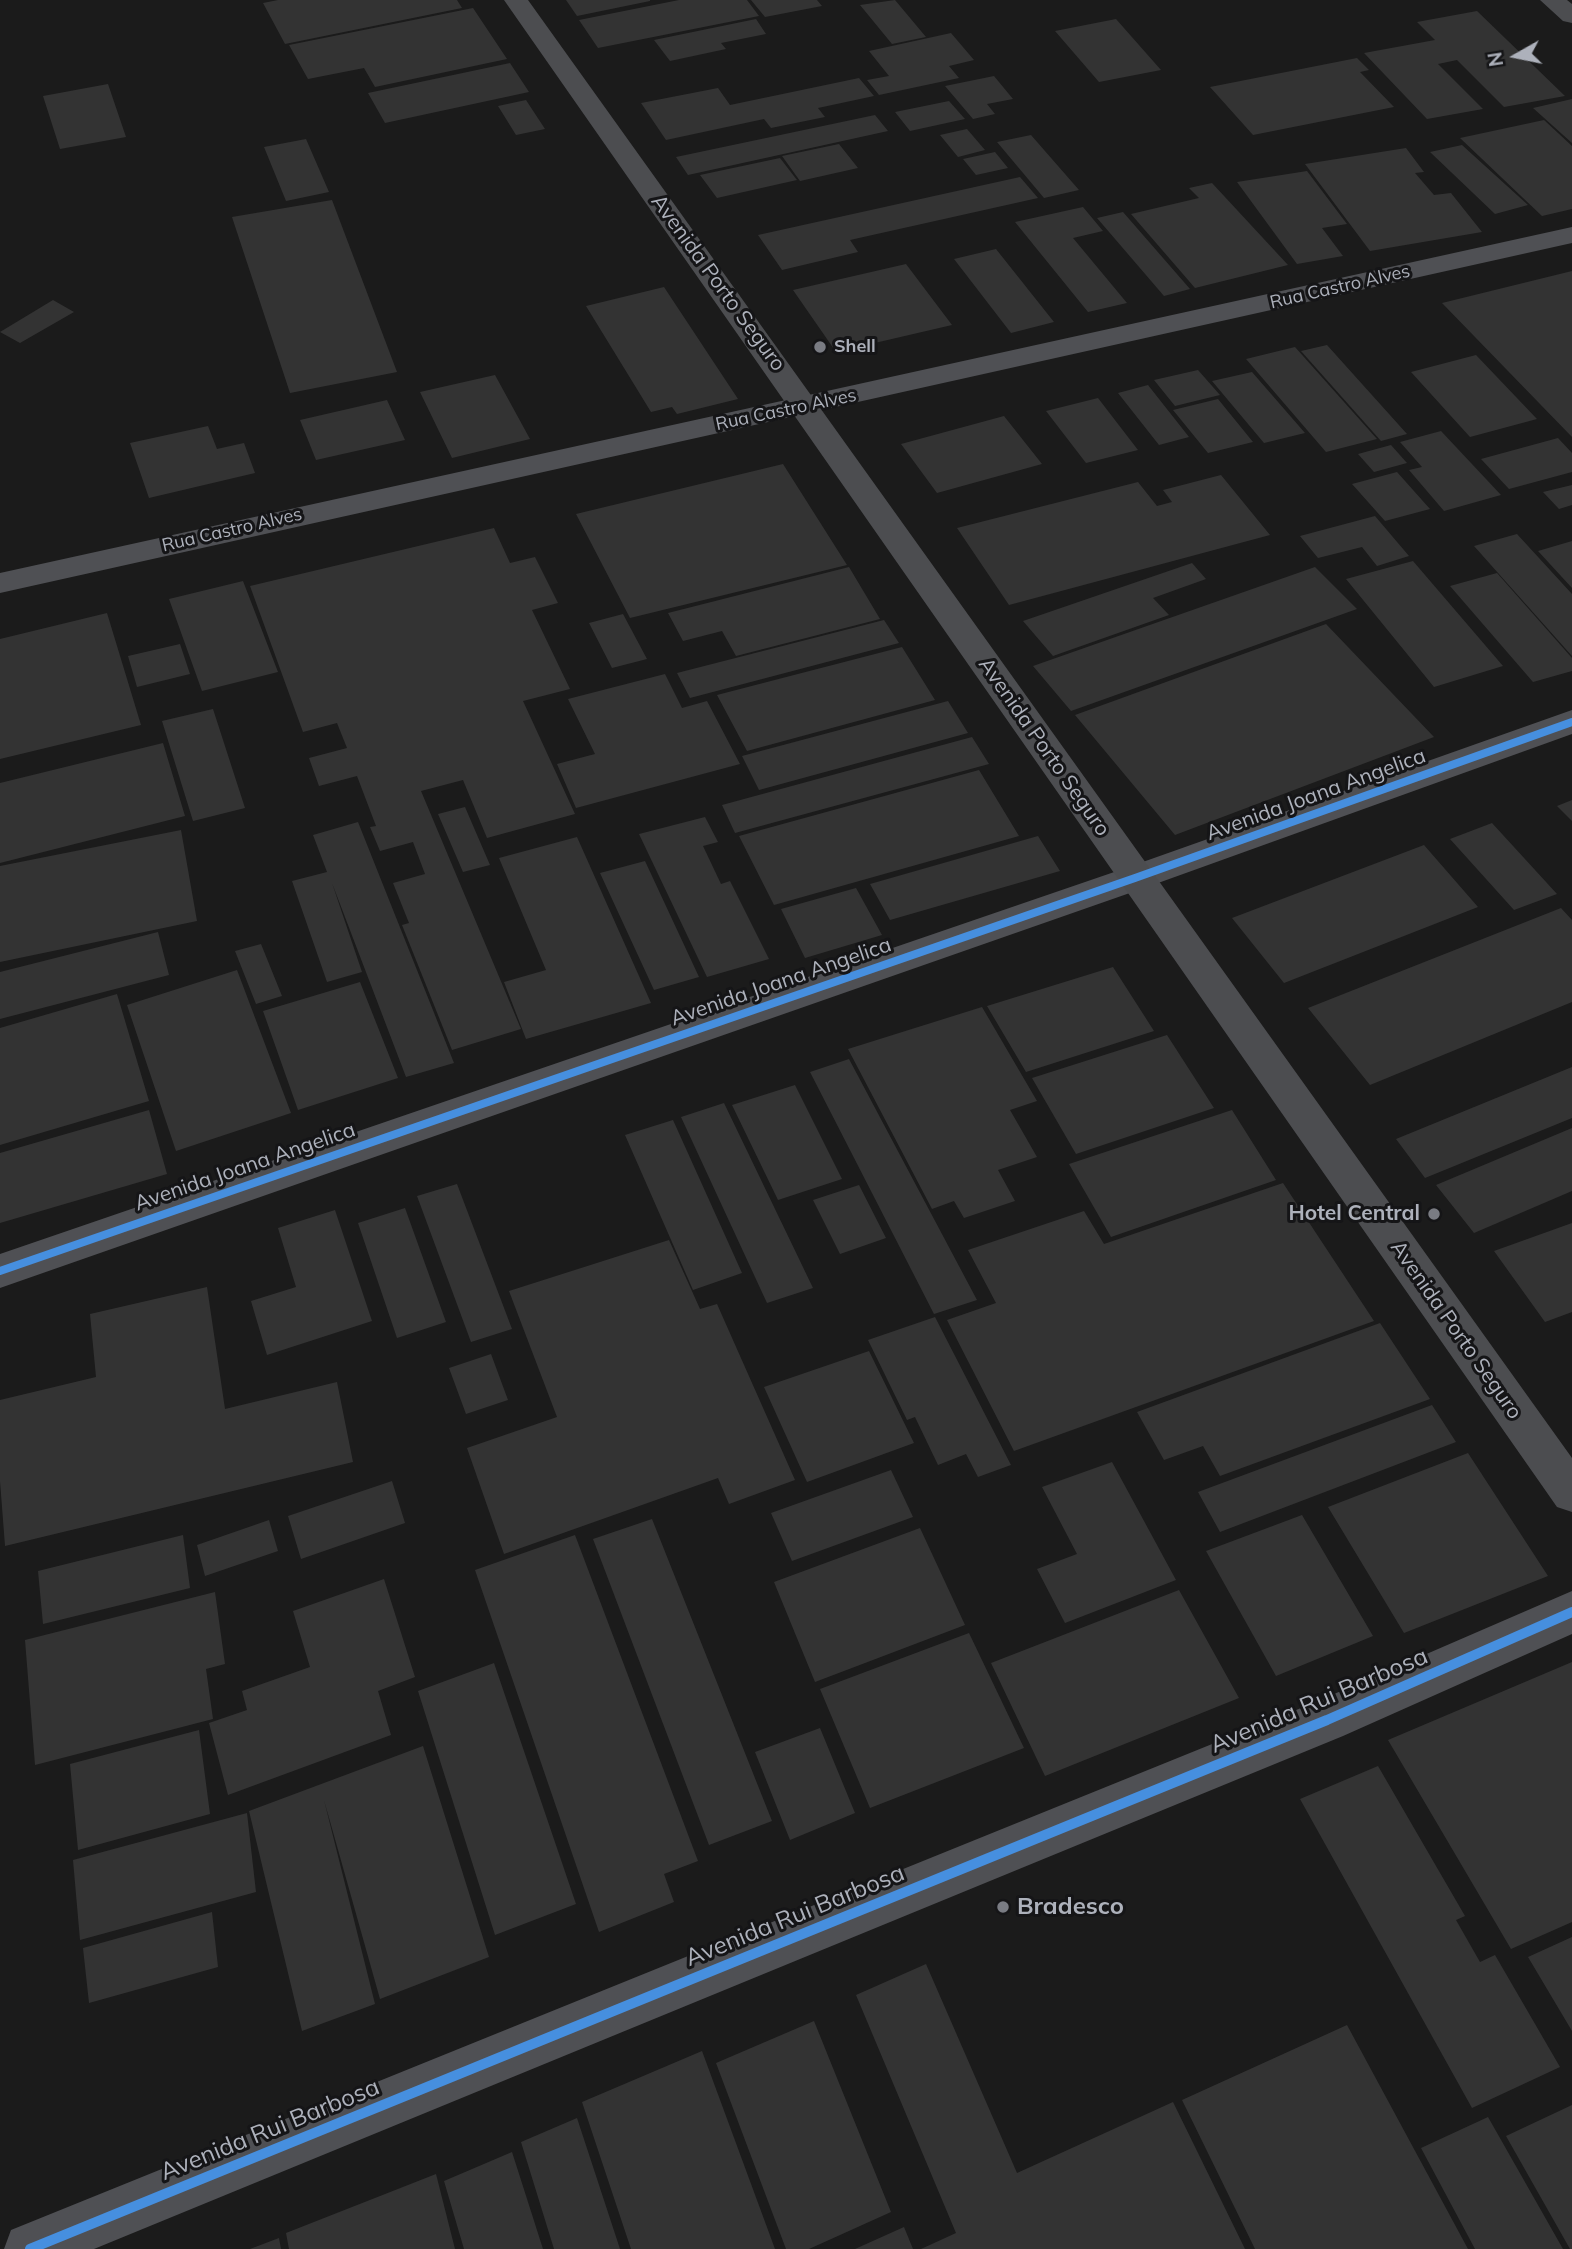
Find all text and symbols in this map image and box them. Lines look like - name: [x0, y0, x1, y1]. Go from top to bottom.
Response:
- north arrow: [1481, 21, 1551, 91]
- text: N: [1482, 50, 1508, 68]
- street label: Avenida Porto Seguro: [645, 190, 791, 376]
- street label: Rua Castro Alves: [1268, 260, 1412, 314]
- place label: Shell: [834, 336, 876, 358]
- marker: Shell: [812, 339, 828, 355]
- street label: Rua Castro Alves: [714, 385, 858, 435]
- street label: Rua Castro Alves: [160, 503, 304, 557]
- street label: Avenida Porto Seguro: [973, 653, 1115, 841]
- street label: Avenida Joana Angelica: [1203, 744, 1429, 846]
- street label: Avenida Joana Angelica: [667, 932, 895, 1032]
- street label: Avenida Joana Angelica: [131, 1117, 359, 1217]
- place label: Hotel Central: [1288, 1201, 1420, 1227]
- marker: Hotel Central: [1426, 1206, 1442, 1222]
- street label: Avenida Porto Seguro: [1385, 1236, 1527, 1424]
- street label: Avenida Rui Barbosa: [1206, 1642, 1432, 1760]
- street label: Avenida Rui Barbosa: [681, 1859, 909, 1973]
- place label: Bradesco: [1017, 1893, 1124, 1921]
- marker: Bradesco: [995, 1899, 1011, 1915]
- street label: Avenida Rui Barbosa: [156, 2073, 384, 2187]

